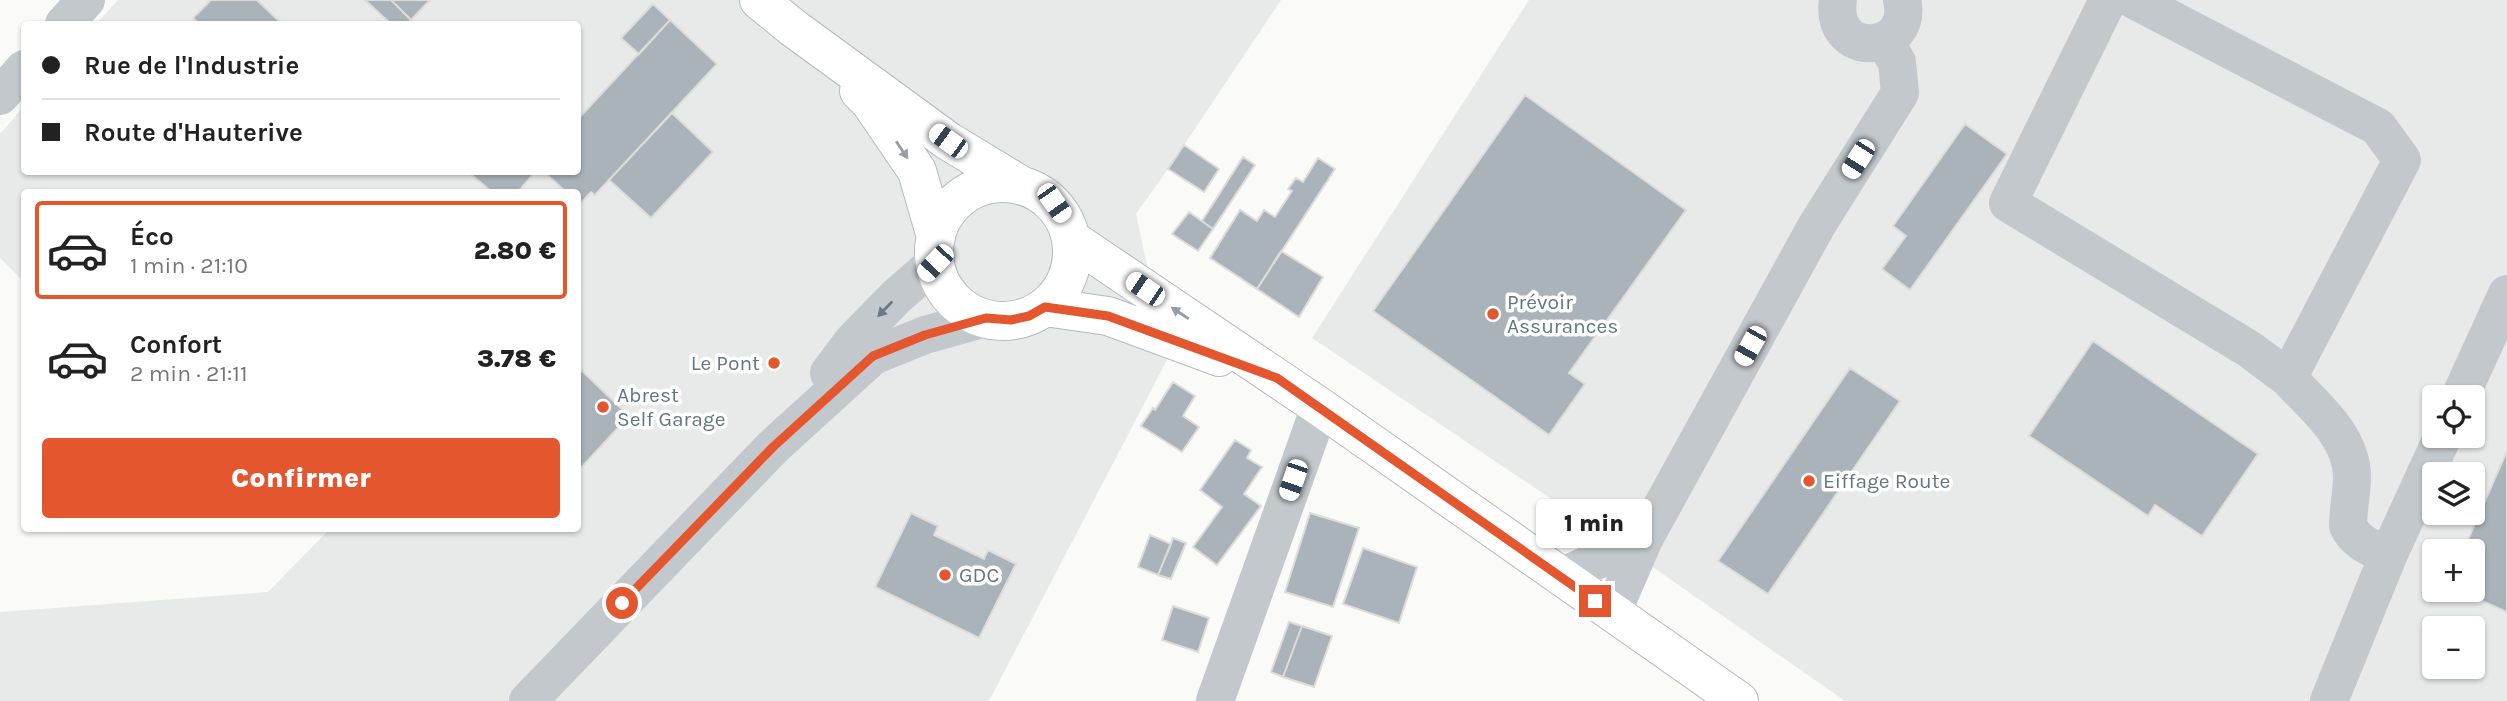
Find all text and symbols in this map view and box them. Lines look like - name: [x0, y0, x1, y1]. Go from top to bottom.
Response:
- text: Rue de l'Industrie: [84, 50, 299, 81]
- text: Route d'Hauterive: [84, 117, 303, 148]
- car: [925, 120, 972, 162]
- car: [1838, 136, 1879, 182]
- one-way arrow: [896, 140, 909, 160]
- car: [1034, 180, 1075, 226]
- icon: car: [46, 219, 109, 282]
- text: Éco: [130, 221, 174, 252]
- text: 2.80 €: [474, 235, 556, 266]
- car: [913, 240, 958, 286]
- text: 1 min · 21:10: [130, 252, 248, 279]
- car: [1122, 269, 1169, 309]
- place label: Prévoir Assurances: [1507, 290, 1618, 338]
- one-way arrow: [877, 300, 893, 317]
- one-way arrow: [1170, 306, 1190, 319]
- marker: Prévoir Assurances: [1485, 306, 1501, 322]
- car: [1731, 323, 1770, 369]
- icon: car: [46, 327, 109, 390]
- text: Confort: [130, 329, 222, 360]
- text: 3.78 €: [477, 343, 556, 374]
- place label: Le Pont: [691, 351, 760, 375]
- marker: Le Pont: [766, 355, 782, 371]
- text: 2 min · 21:11: [130, 360, 248, 387]
- place label: Abrest Self Garage: [617, 383, 725, 431]
- map controls: [2422, 385, 2485, 679]
- button: locate: [2422, 385, 2485, 448]
- marker: Abrest Self Garage: [595, 399, 611, 415]
- button: Confirmer: [42, 438, 560, 518]
- car: [1277, 457, 1310, 503]
- button: layers: [2422, 462, 2485, 525]
- place label: Eiffage Route: [1823, 469, 1950, 493]
- marker: Eiffage Route: [1801, 473, 1817, 489]
- callout: 1 min: [1537, 500, 1653, 548]
- text: 1 min: [1564, 510, 1624, 537]
- button: +: [2422, 539, 2485, 602]
- place label: GDC: [959, 563, 999, 587]
- marker: GDC: [937, 567, 953, 583]
- route end: [1579, 585, 1611, 617]
- route start: [606, 587, 638, 619]
- button: −: [2422, 616, 2485, 679]

